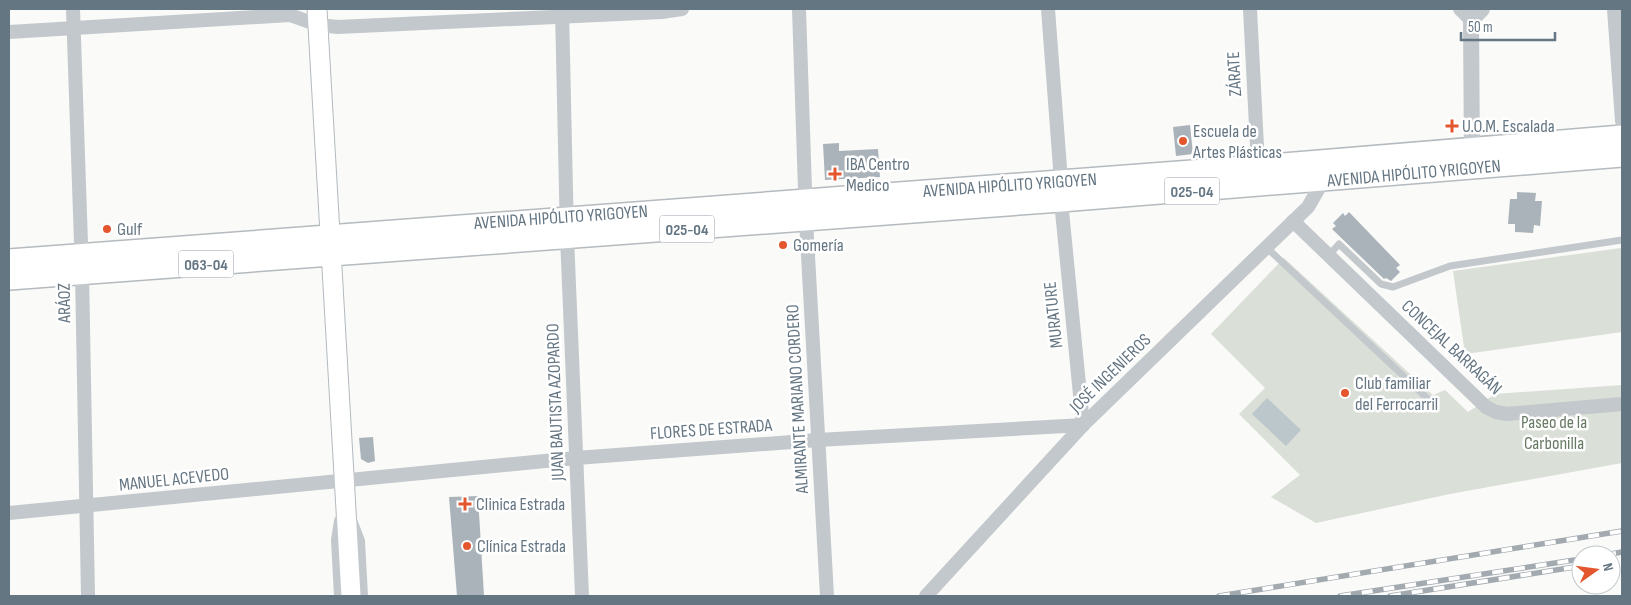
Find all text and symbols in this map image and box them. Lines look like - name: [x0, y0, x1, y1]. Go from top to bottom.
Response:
- scale bar: [1461, 10, 1555, 42]
- text: 50 m: [1468, 18, 1493, 37]
- street label: ZÁRATE: [1223, 51, 1246, 97]
- place label: U.O.M. Escalada: [1462, 116, 1555, 137]
- marker: U.O.M. Escalada: [1446, 120, 1458, 132]
- place label: Escuela de Artes Plásticas: [1192, 121, 1282, 163]
- marker: Escuela de Artes Plásticas: [1177, 135, 1189, 147]
- place label: IBA Centro Medico: [846, 154, 910, 196]
- street label: AVENIDA HIPÓLITO YRIGOYEN: [1325, 155, 1502, 192]
- marker: IBA Centro Medico: [828, 167, 842, 181]
- street label: AVENIDA HIPÓLITO YRIGOYEN: [921, 169, 1098, 202]
- road number: 025-04: [1164, 178, 1220, 205]
- street label: AVENIDA HIPÓLITO YRIGOYEN: [472, 201, 649, 234]
- road number: 025-04: [660, 215, 714, 242]
- place label: Gulf: [117, 219, 143, 240]
- marker: Gulf: [101, 223, 113, 235]
- place label: Gomería: [793, 235, 844, 256]
- marker: Gomería: [777, 239, 789, 251]
- road number: 063-04: [178, 250, 234, 278]
- street label: MURATURE: [1040, 281, 1067, 349]
- street label: ARÁOZ: [54, 282, 75, 324]
- street label: CONCEJAL BARRAGÁN: [1397, 296, 1506, 399]
- street label: ALMIRANTE MARIANO CORDERO: [782, 304, 813, 495]
- street label: JUAN BAUTISTA AZOPARDO: [542, 323, 569, 482]
- street label: JOSÉ INGENIEROS: [1065, 329, 1155, 418]
- place label: Club familiar del Ferrocarril: [1355, 373, 1438, 415]
- marker: Club familiar del Ferrocarril: [1339, 387, 1351, 399]
- park label: Paseo de la Carbonilla: [1521, 412, 1587, 454]
- street label: FLORES DE ESTRADA: [649, 415, 773, 444]
- street label: MANUEL ACEVEDO: [118, 463, 230, 496]
- place label: Clinica Estrada: [476, 494, 565, 515]
- marker: Clinica Estrada: [458, 497, 472, 511]
- place label: Clínica Estrada: [477, 536, 566, 557]
- marker: Clínica Estrada: [461, 540, 473, 552]
- north arrow: [1571, 545, 1621, 595]
- text: N: [1599, 561, 1617, 573]

